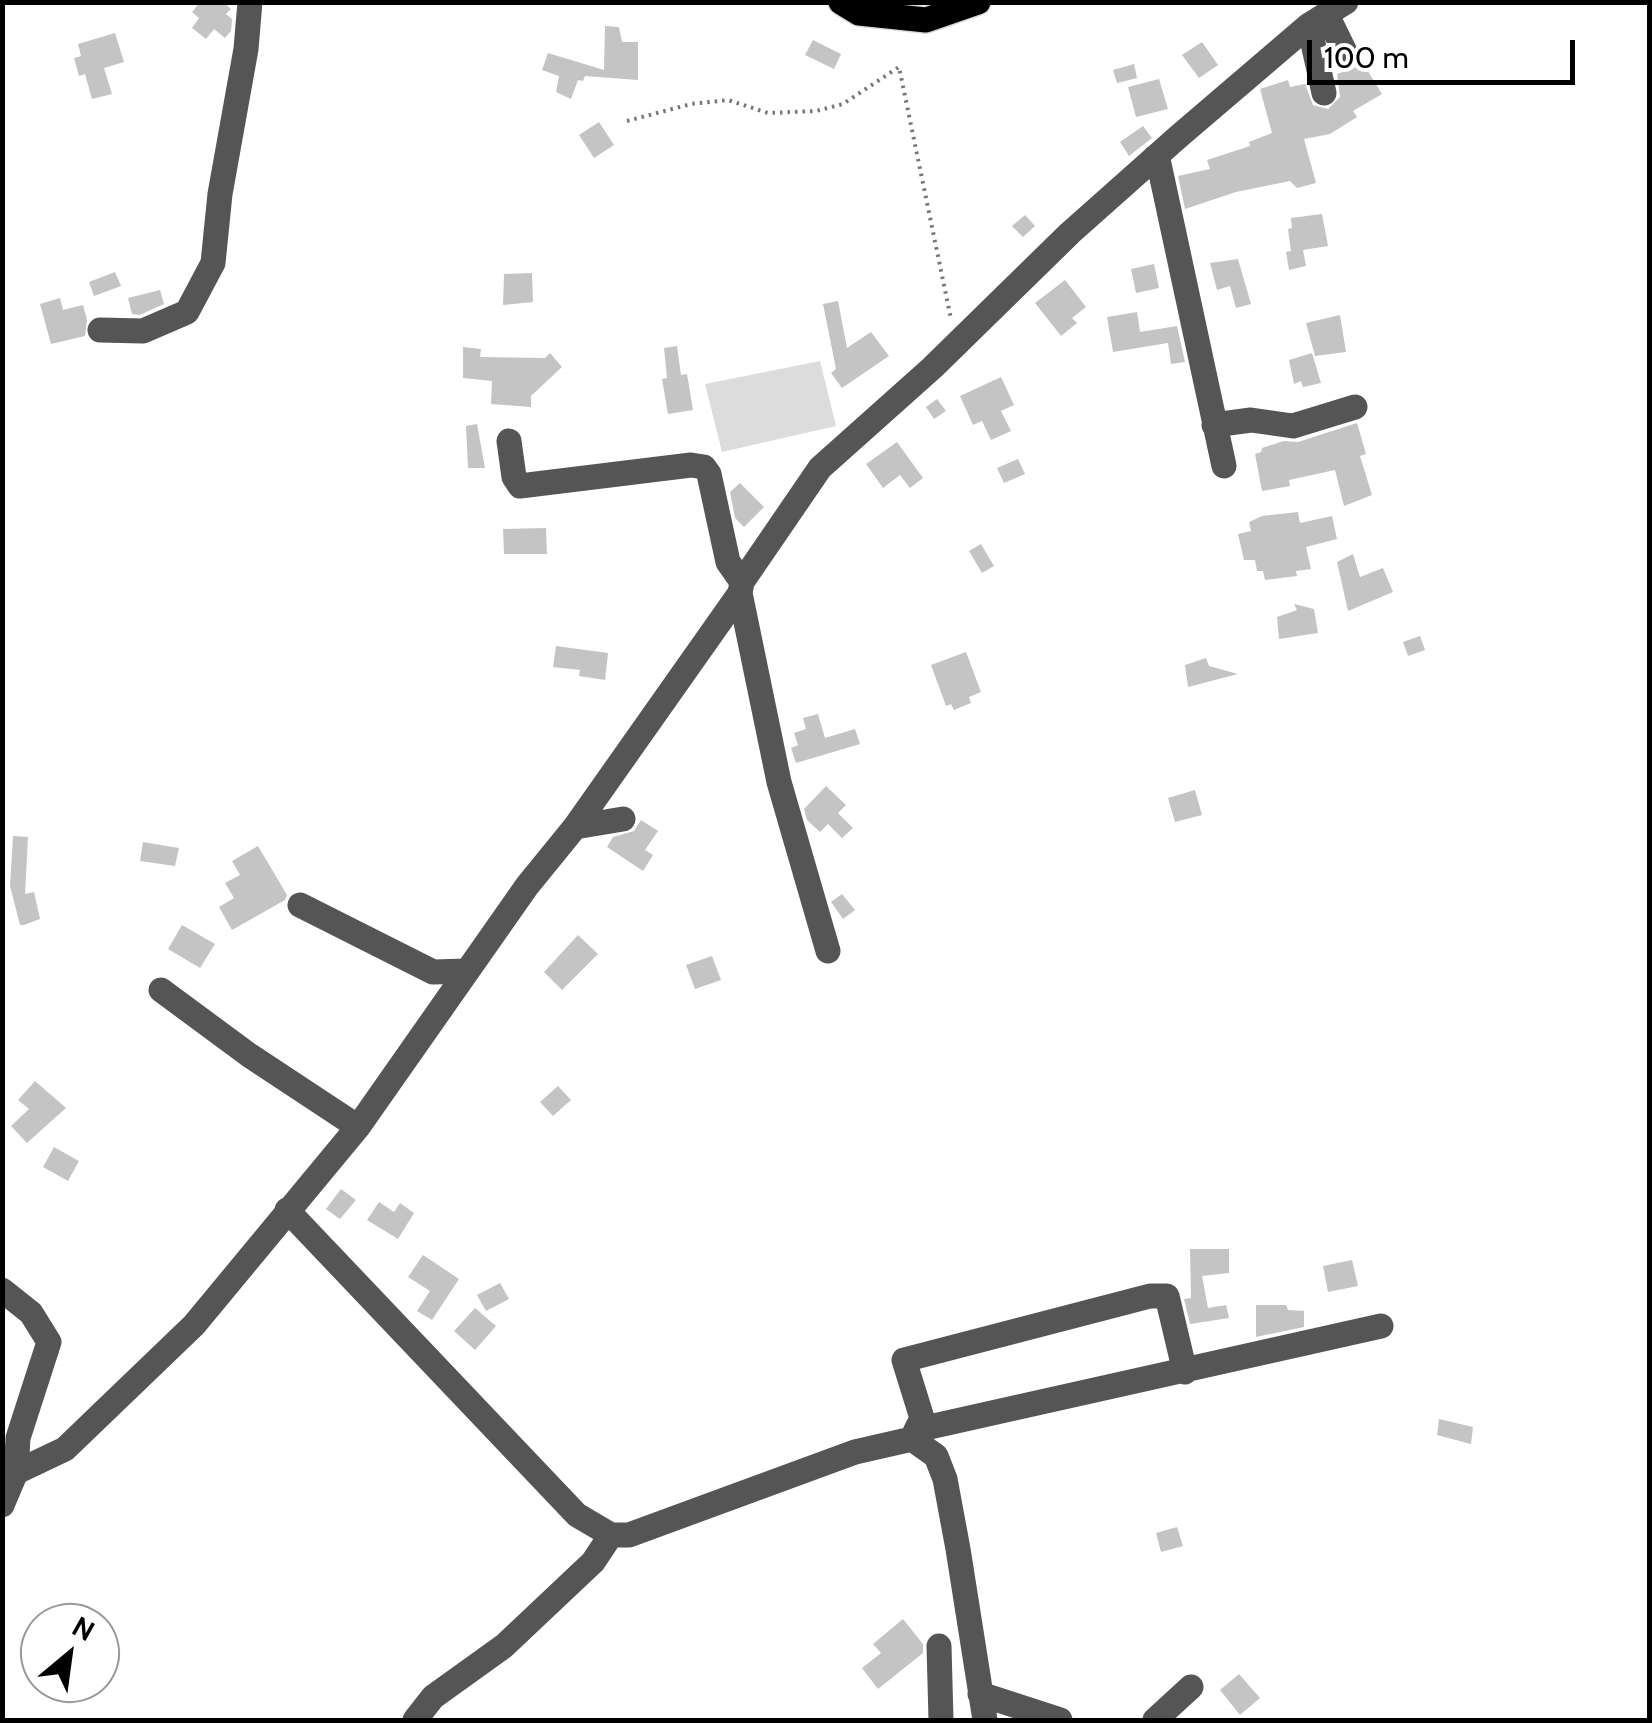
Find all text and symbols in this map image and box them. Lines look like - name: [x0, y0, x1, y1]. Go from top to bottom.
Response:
- scale bar: [1312, 20, 1580, 82]
- text: 100 m: [1324, 39, 1409, 76]
- north arrow: [20, 1603, 120, 1703]
- text: N: [67, 1609, 100, 1648]

